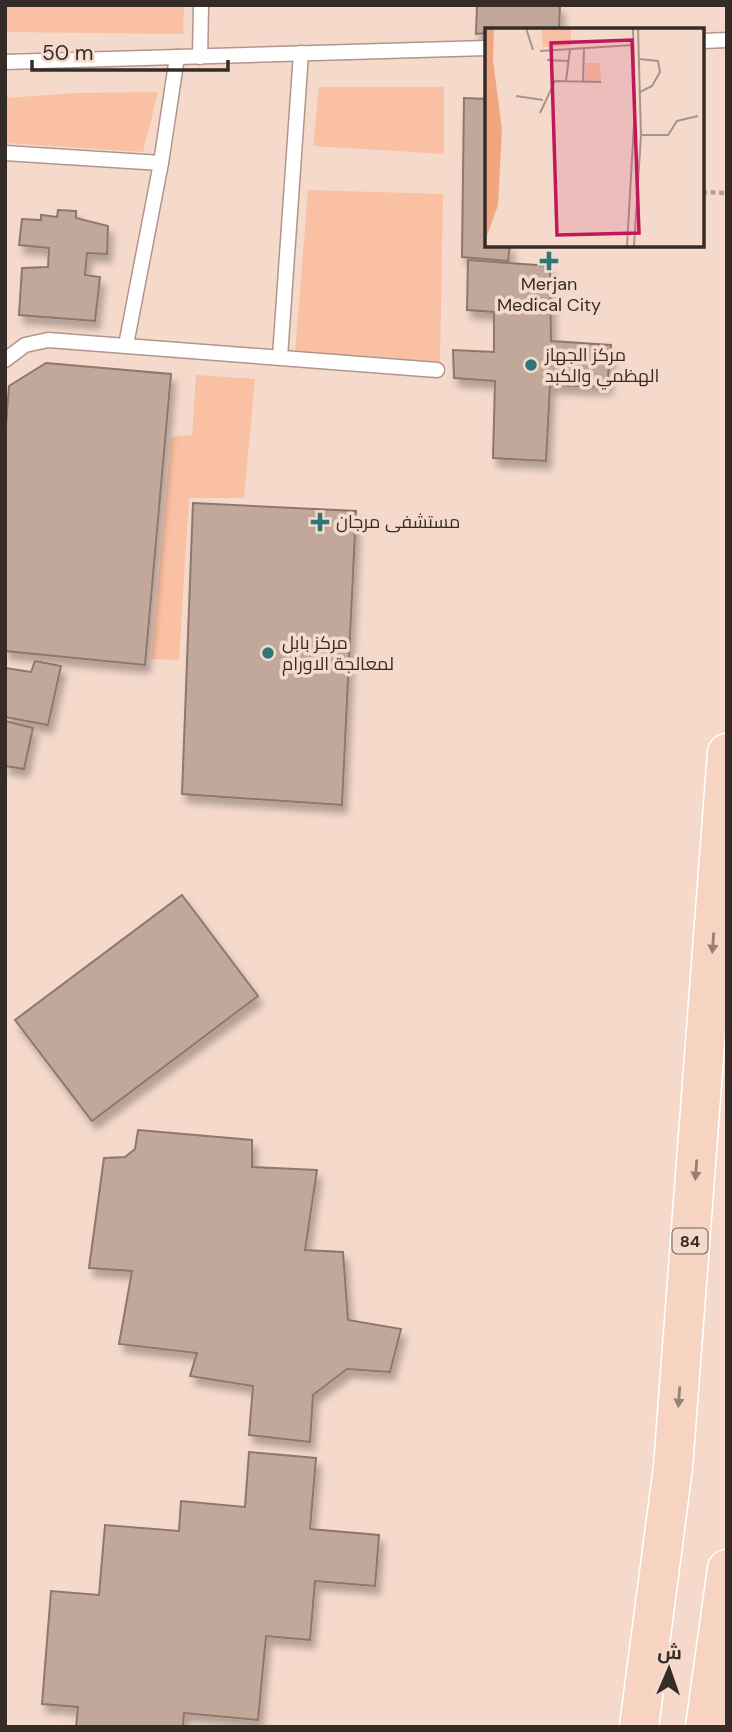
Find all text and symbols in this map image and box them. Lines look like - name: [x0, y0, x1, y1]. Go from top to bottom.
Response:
- scale bar: [32, 28, 228, 72]
- inset map: [485, 28, 704, 247]
- text: 50 m: [42, 39, 93, 67]
- marker: Merjan Medical City: [539, 251, 559, 271]
- place label: Merjan Medical City: [497, 272, 601, 317]
- place label: مركز الجهاز الهظمي والكبد: [544, 343, 659, 390]
- marker: مركز الجهاز الهظمي والكبد: [523, 357, 539, 373]
- place label: مستشفى مرجان: [336, 510, 460, 534]
- marker: مستشفى مرجان: [310, 512, 330, 532]
- place label: مركز بابل لمعالجة الاورام: [282, 631, 394, 676]
- marker: مركز بابل لمعالجة الاورام: [260, 645, 276, 661]
- one-way arrow: [707, 933, 718, 955]
- one-way arrow: [690, 1160, 701, 1182]
- road number: 84: [672, 1228, 708, 1254]
- one-way arrow: [673, 1386, 684, 1408]
- north arrow: [634, 1634, 704, 1704]
- text: ش: [657, 1640, 682, 1665]

